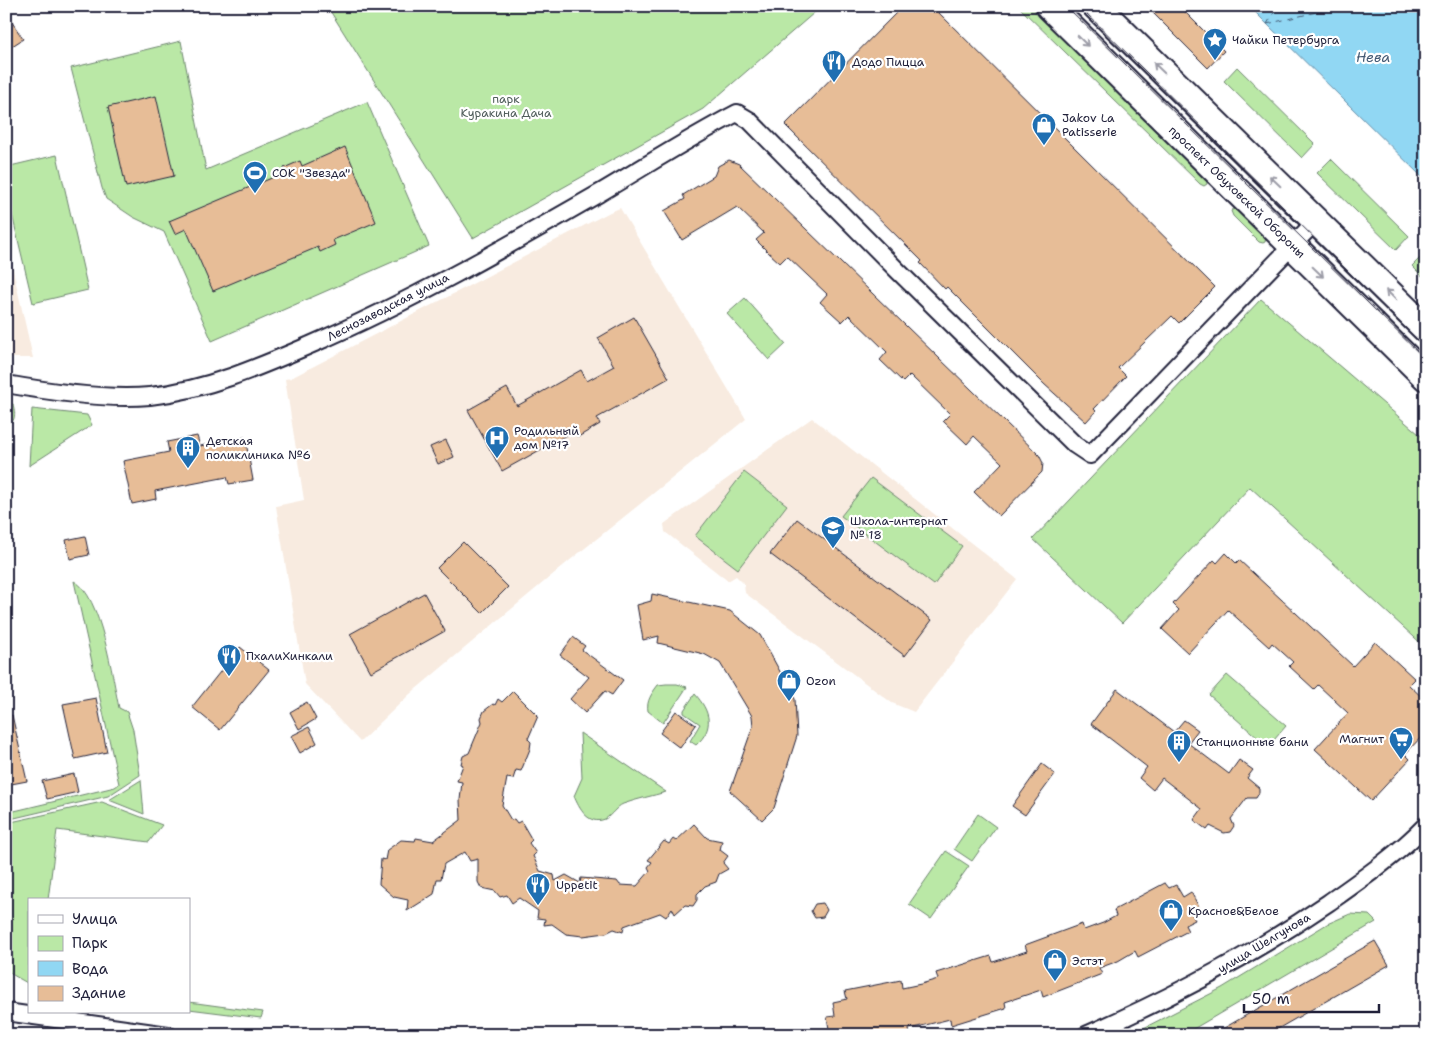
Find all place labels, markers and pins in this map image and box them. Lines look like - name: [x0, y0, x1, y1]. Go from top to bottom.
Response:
- place icon: Чайки Петербурга: [1202, 27, 1228, 61]
- place label: Чайки Петербурга: [1232, 32, 1340, 48]
- restaurant icon: Додо Пицца: [821, 49, 847, 83]
- place label: Додо Пицца: [852, 54, 925, 70]
- place label: Jakov La Patisserie: [1062, 110, 1117, 140]
- shop icon: Jakov La Patisserie: [1031, 112, 1057, 146]
- sports icon: СОК "Звезда": [242, 160, 268, 194]
- place label: СОК "Звезда": [272, 165, 350, 181]
- place label: Родильный дом №17: [514, 423, 579, 453]
- hospital icon: Родильный дом №17: [484, 425, 510, 459]
- place label: Детская поликлиника №6: [206, 433, 311, 463]
- building icon: Детская поликлиника №6: [175, 435, 201, 469]
- place label: Школа-интернат № 18: [850, 513, 949, 543]
- school or university icon: Школа-интернат № 18: [820, 515, 846, 549]
- restaurant icon: ПхалиХинкали: [216, 643, 242, 677]
- place label: ПхалиХинкали: [246, 648, 333, 664]
- shop icon: Ozon: [776, 668, 802, 702]
- place label: Ozon: [806, 673, 836, 689]
- supermarket icon: Магнит: [1388, 726, 1414, 760]
- building icon: Станционные бани: [1166, 729, 1192, 763]
- place label: Магнит: [1339, 731, 1385, 747]
- place label: Станционные бани: [1196, 734, 1309, 750]
- restaurant icon: Uppetit: [525, 872, 551, 906]
- place label: Uppetit: [556, 877, 598, 893]
- shop icon: Красное&Белое: [1158, 898, 1184, 932]
- place label: Красное&Белое: [1188, 903, 1279, 919]
- shop icon: Эстэт: [1042, 948, 1068, 982]
- place label: Эстэт: [1072, 953, 1105, 969]

